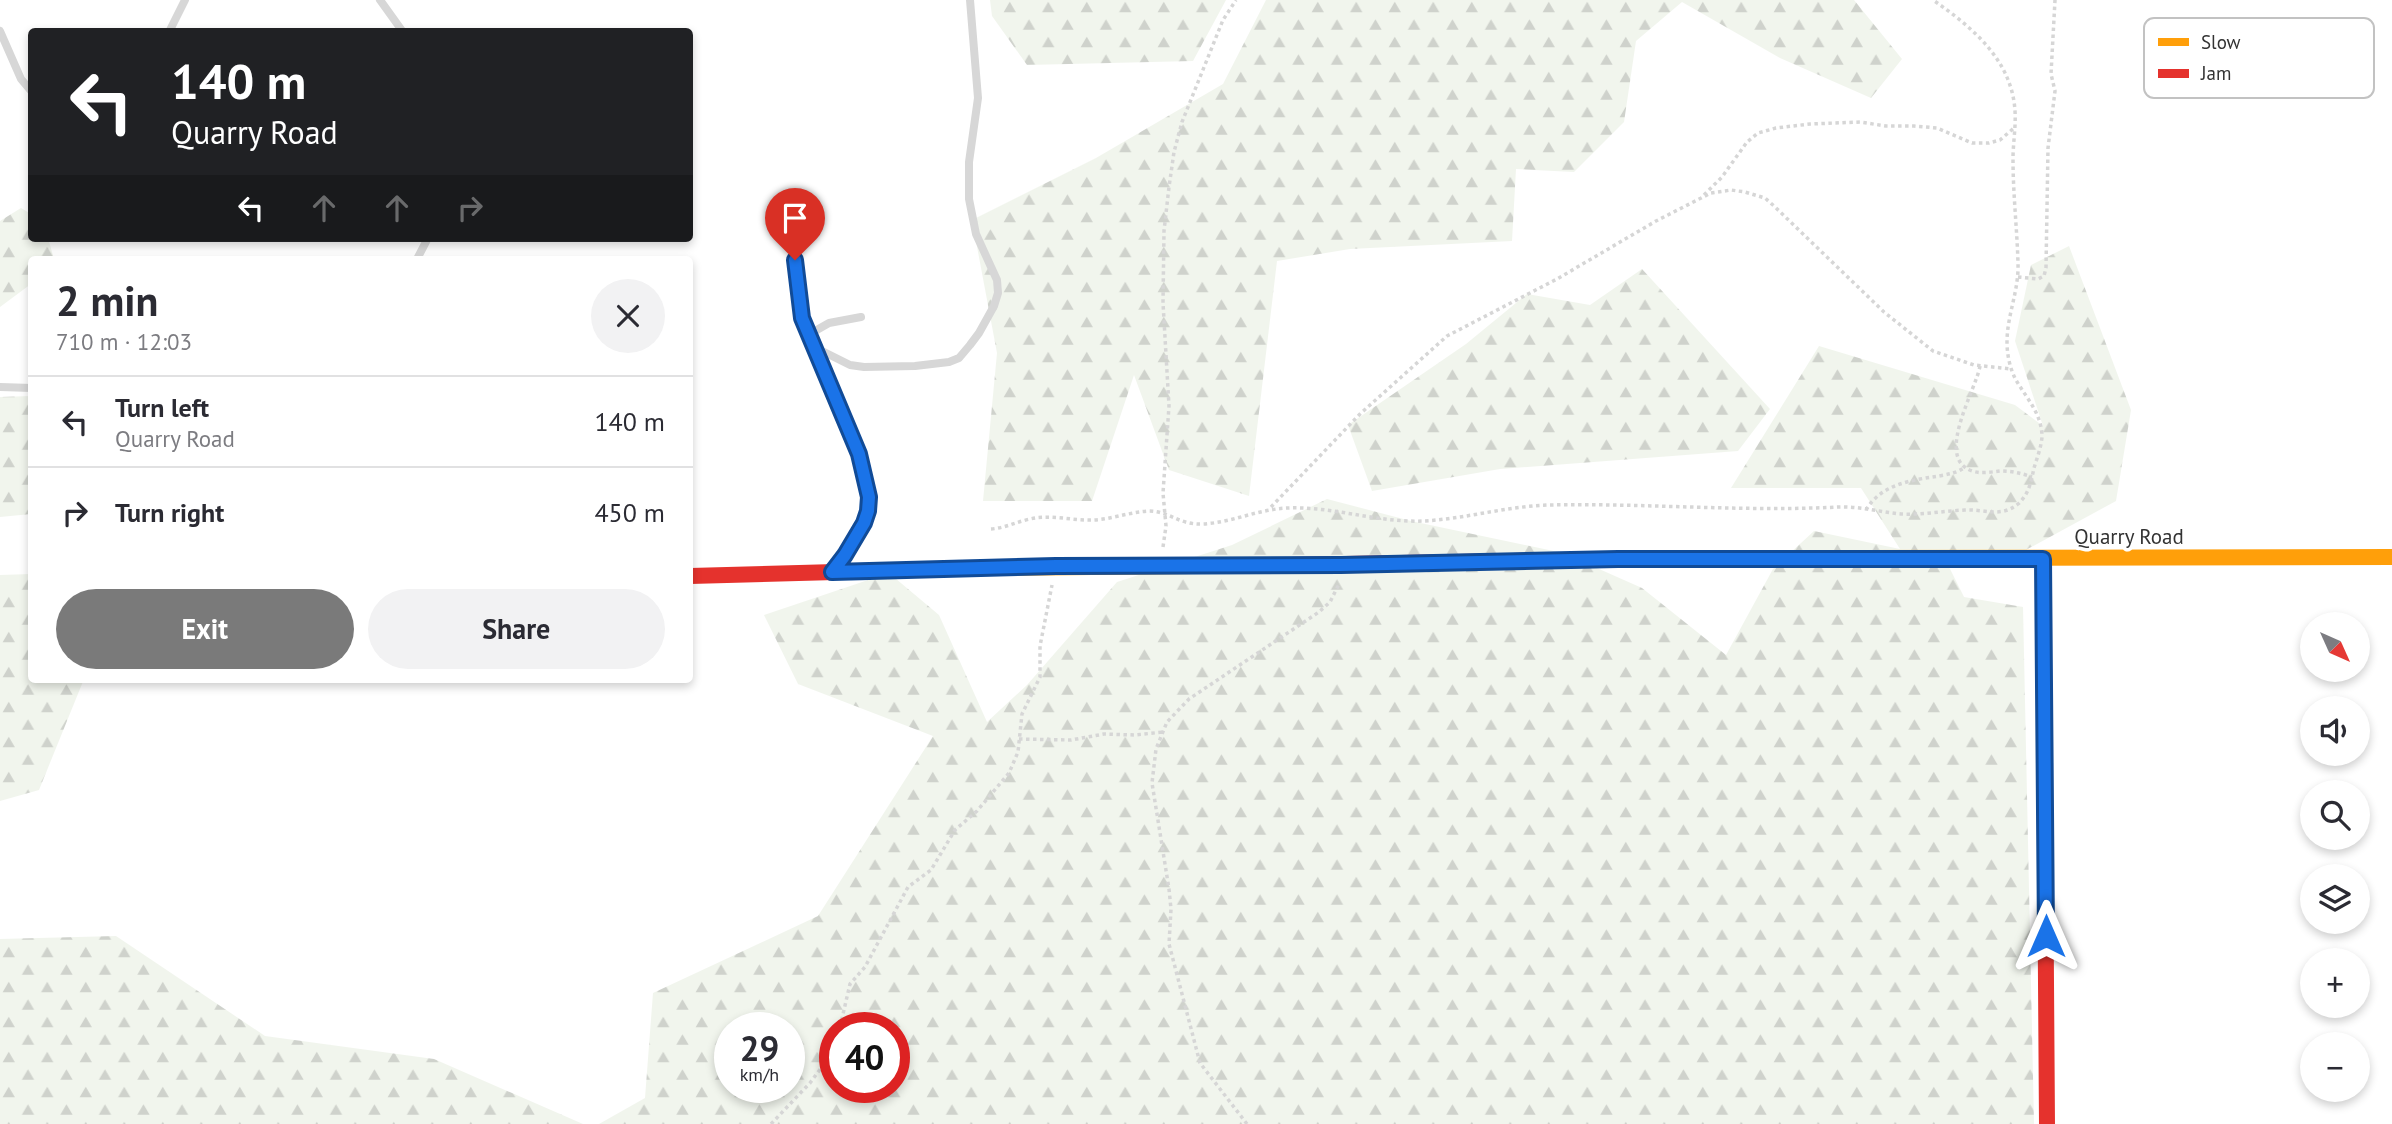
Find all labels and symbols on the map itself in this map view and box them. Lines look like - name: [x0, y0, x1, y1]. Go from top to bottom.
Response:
- legend: [2144, 18, 2374, 98]
- text: Slow: [2201, 30, 2241, 54]
- text: Jam: [2200, 61, 2231, 85]
- pin: [765, 188, 825, 260]
- street label: Quarry Road: [2074, 523, 2184, 550]
- north arrow: [2300, 612, 2370, 682]
- position arrow: [2009, 899, 2083, 973]
- speed limit sign: 40: [819, 1012, 910, 1103]

